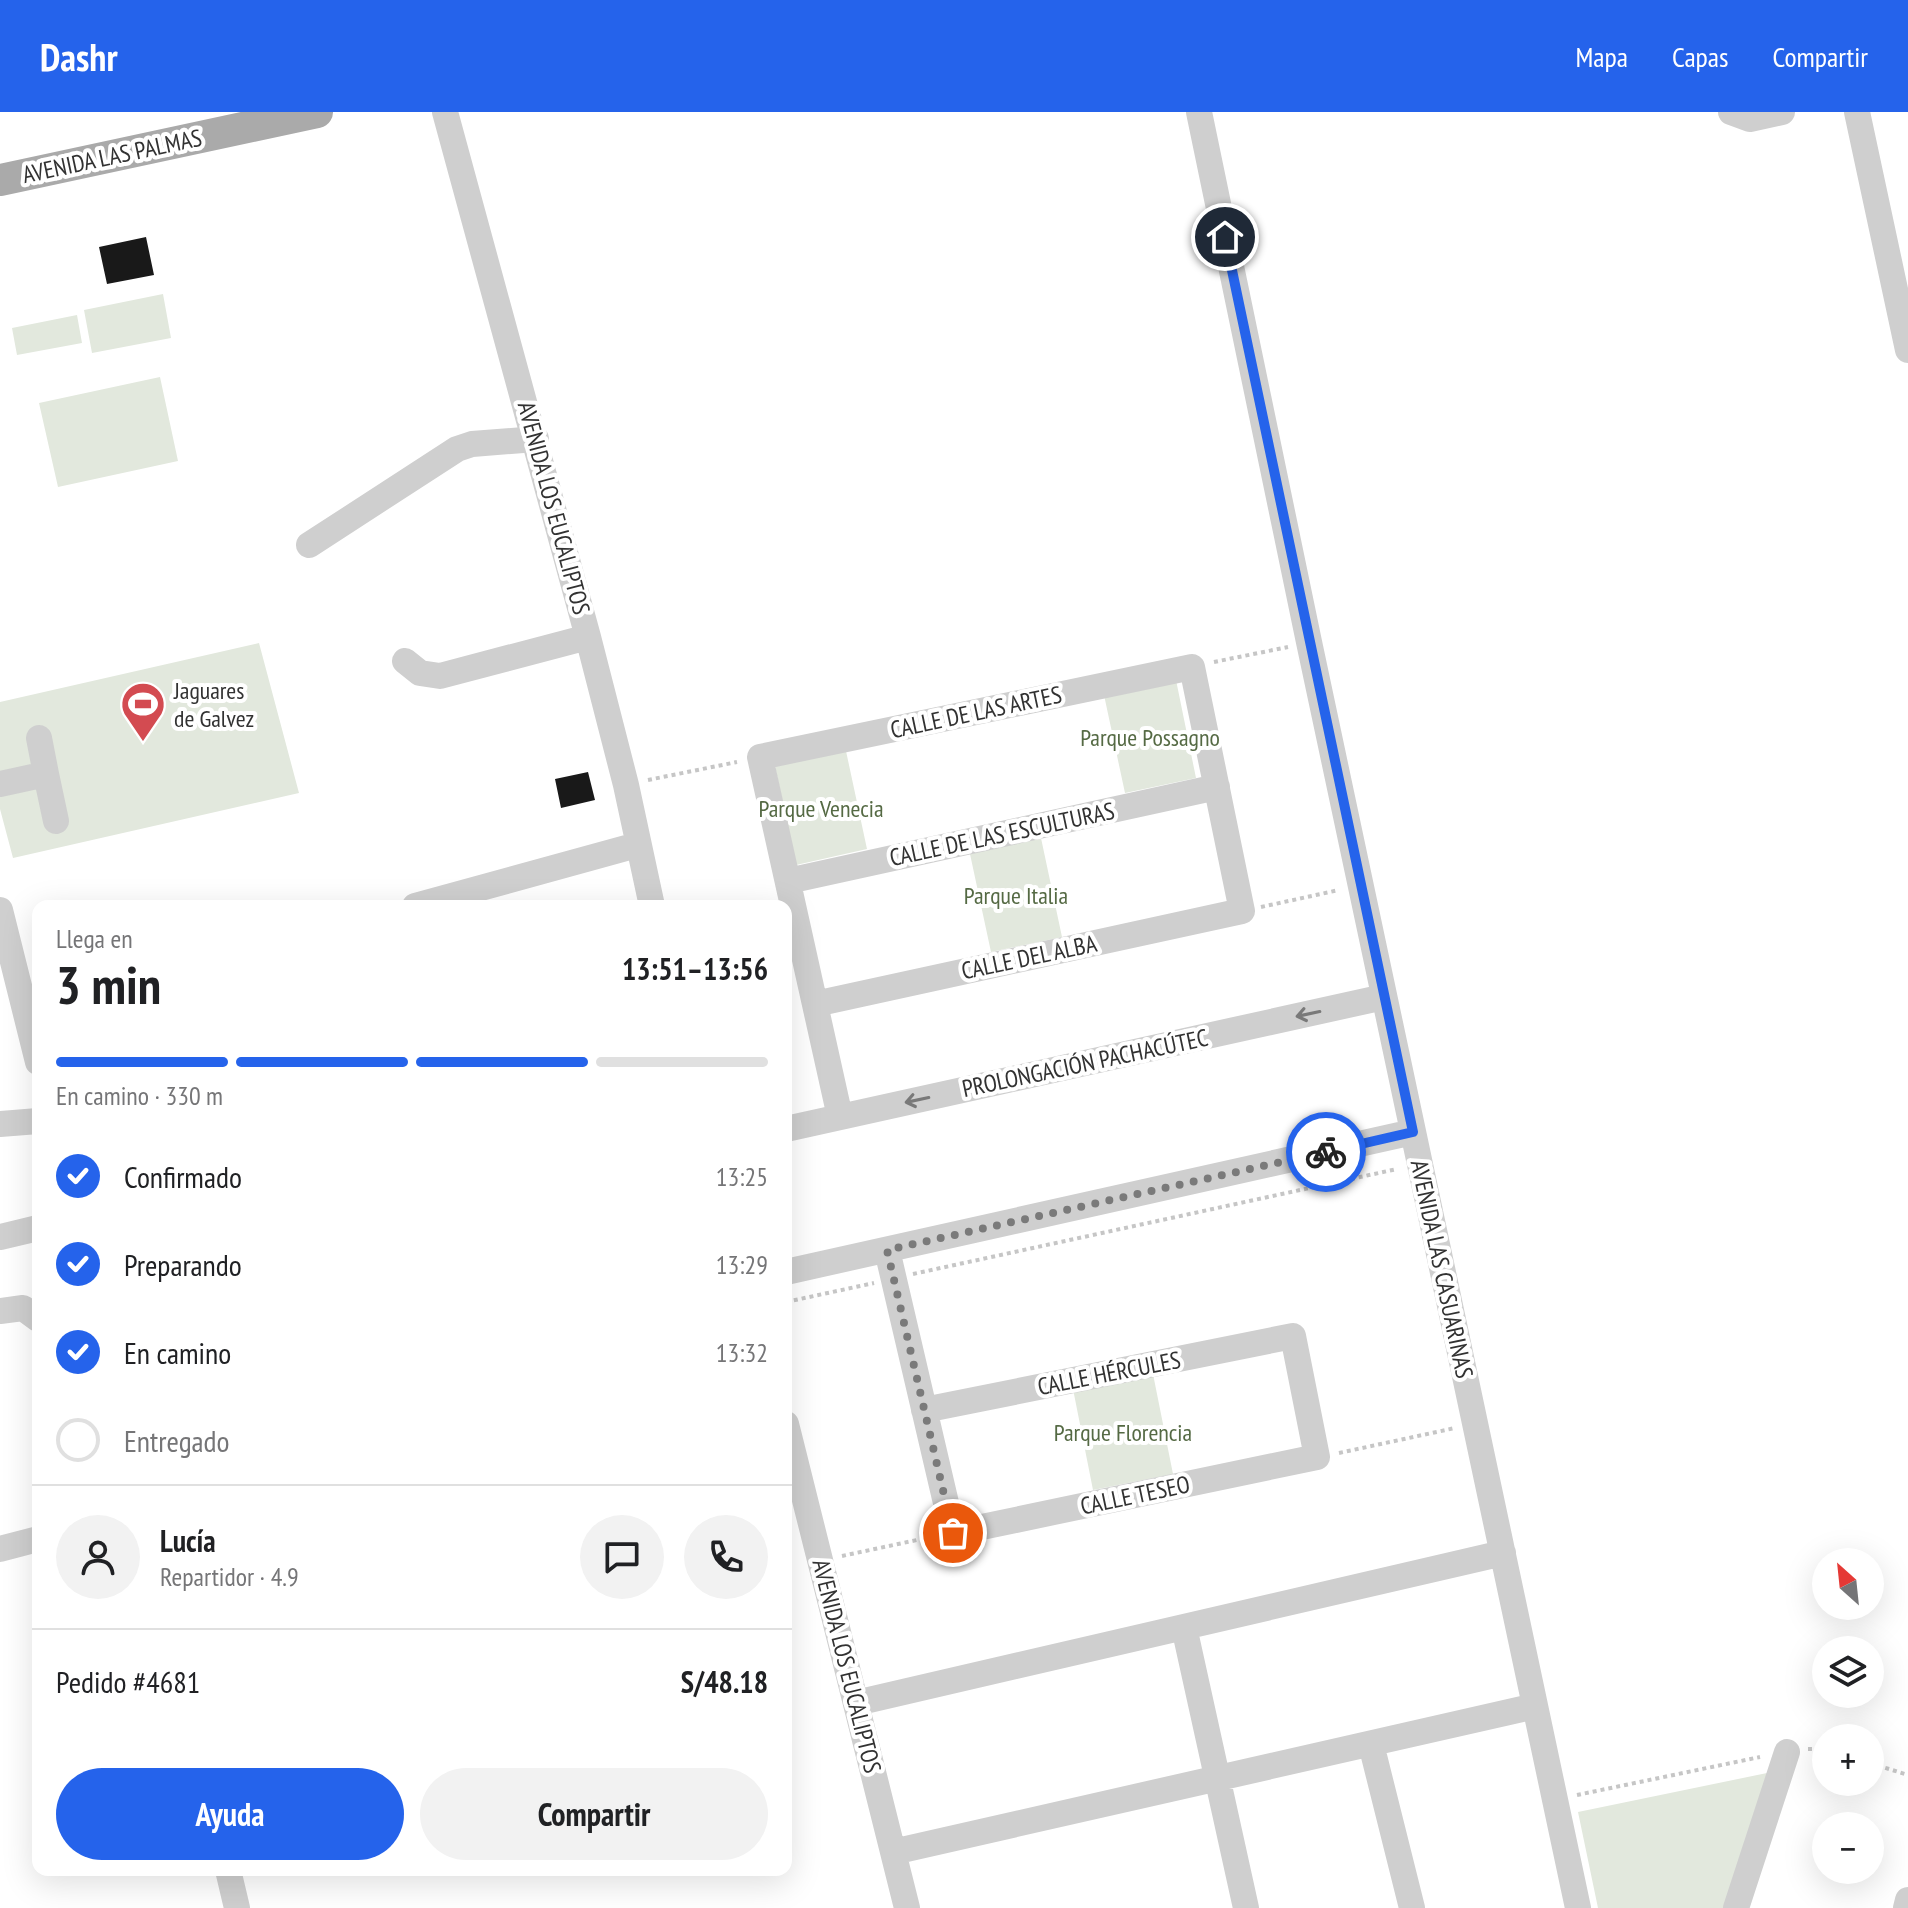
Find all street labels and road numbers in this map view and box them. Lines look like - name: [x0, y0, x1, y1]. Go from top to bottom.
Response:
- street label: AVENIDA LAS PALMAS: [19, 122, 205, 190]
- street label: AVENIDA LOS EUCALIPTOS: [511, 398, 597, 618]
- street label: CALLE DE LAS ARTES: [888, 679, 1064, 745]
- street label: CALLE DE LAS ESCULTURAS: [887, 795, 1117, 873]
- street label: CALLE DEL ALBA: [959, 927, 1100, 986]
- street label: PROLONGACIÓN PACHACÚTEC: [959, 1022, 1211, 1104]
- street label: AVENIDA LAS CASUARINAS: [1404, 1157, 1480, 1381]
- street label: CALLE HÉRCULES: [1035, 1344, 1183, 1402]
- street label: CALLE TESEO: [1077, 1468, 1193, 1522]
- street label: AVENIDA LOS EUCALIPTOS: [805, 1556, 889, 1776]

